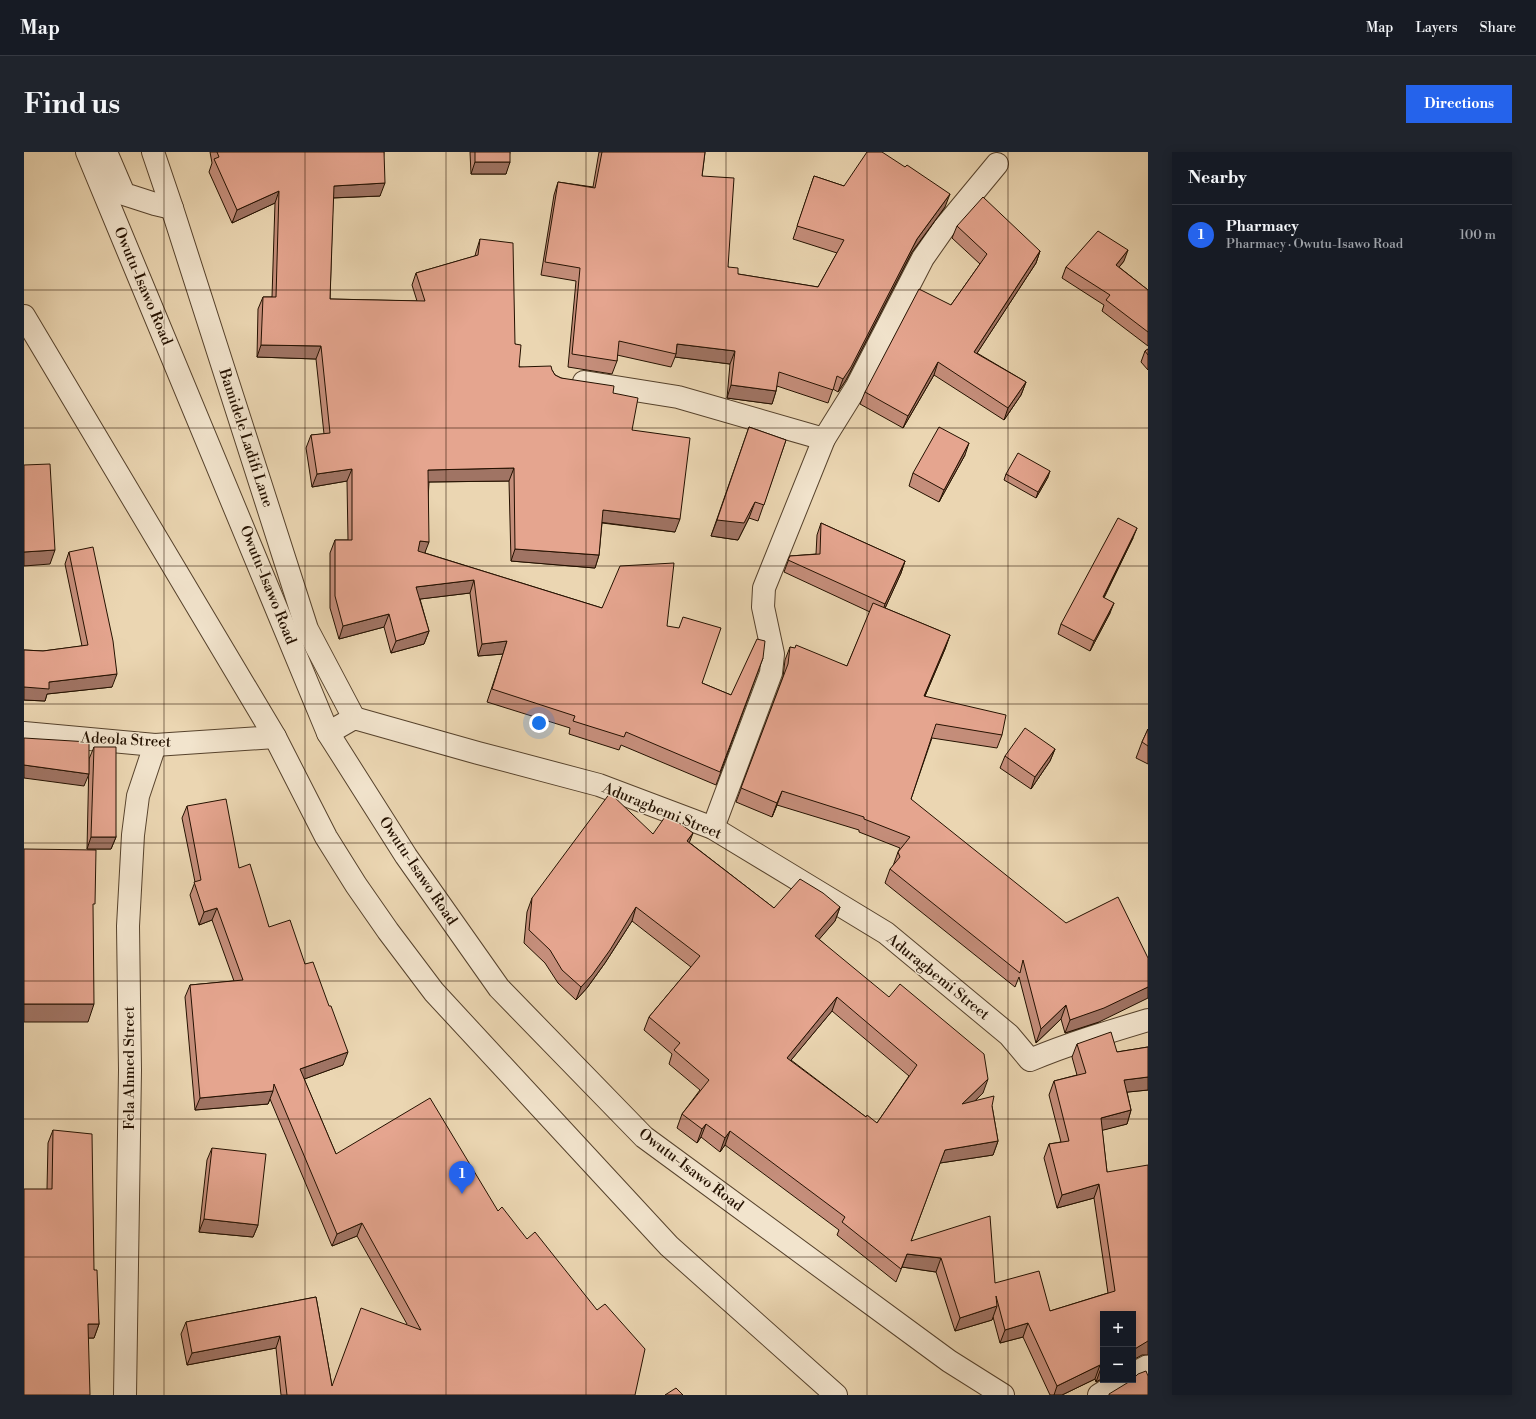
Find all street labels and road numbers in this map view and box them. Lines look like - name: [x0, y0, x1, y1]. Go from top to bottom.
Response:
- street label: Owutu-Isawo Road: [110, 224, 177, 348]
- street label: Bamidele Ladifi Lane: [214, 365, 277, 510]
- street label: Owutu-Isawo Road: [235, 523, 301, 648]
- street label: Adeola Street: [79, 728, 172, 752]
- street label: Aduragbemi Street: [599, 778, 725, 844]
- street label: Owutu-Isawo Road: [375, 813, 462, 929]
- street label: Aduragbemi Street: [882, 929, 994, 1025]
- street label: Fela Ahmed Street: [120, 1005, 139, 1130]
- street label: Owutu-Isawo Road: [635, 1124, 748, 1216]

